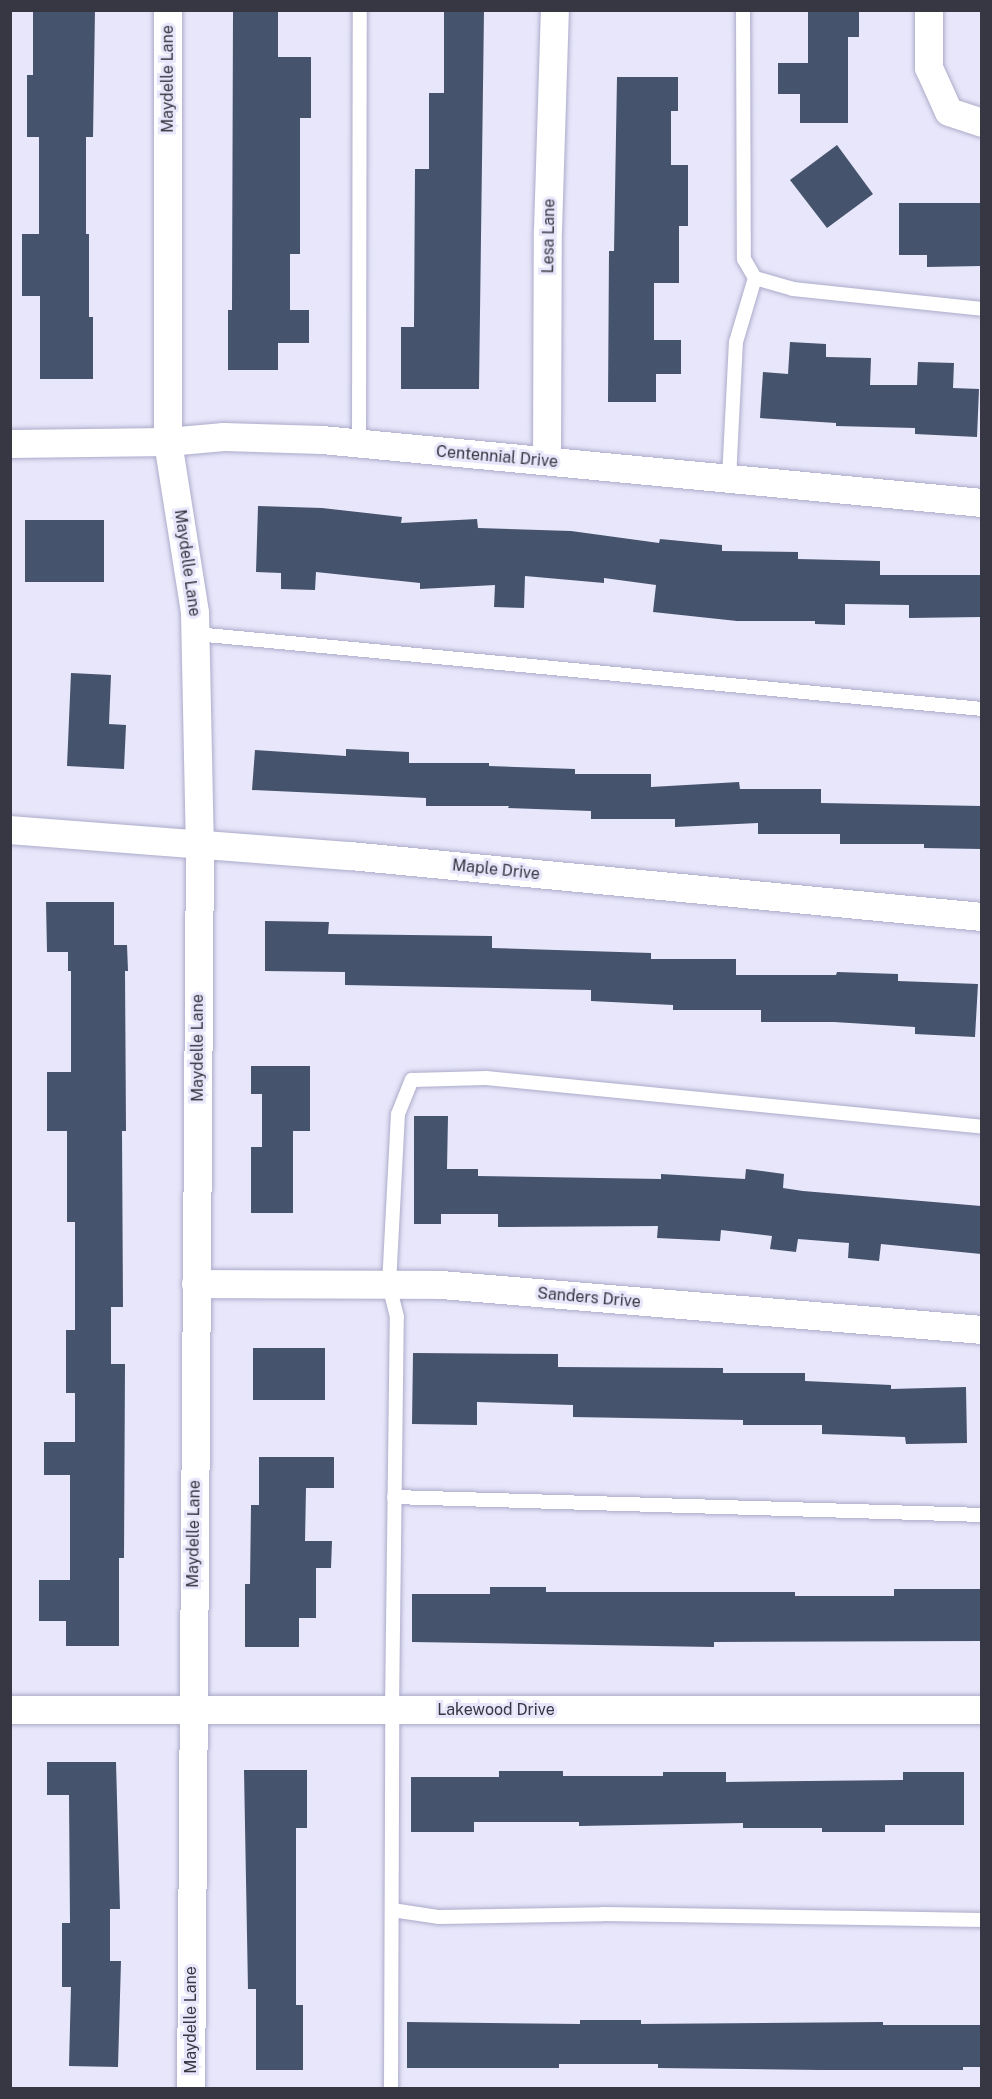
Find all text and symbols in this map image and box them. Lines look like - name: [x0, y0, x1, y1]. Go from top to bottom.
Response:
- street label: Maydelle Lane: [158, 25, 178, 133]
- street label: Lesa Lane: [539, 198, 559, 274]
- street label: Centennial Drive: [435, 442, 559, 472]
- street label: Maydelle Lane: [170, 508, 204, 618]
- street label: Maple Drive: [451, 856, 541, 884]
- street label: Maydelle Lane: [188, 994, 208, 1102]
- street label: Sanders Drive: [536, 1284, 642, 1312]
- street label: Maydelle Lane: [183, 1480, 205, 1588]
- street label: Lakewood Drive: [437, 1700, 555, 1720]
- street label: Maydelle Lane: [181, 1966, 201, 2074]

